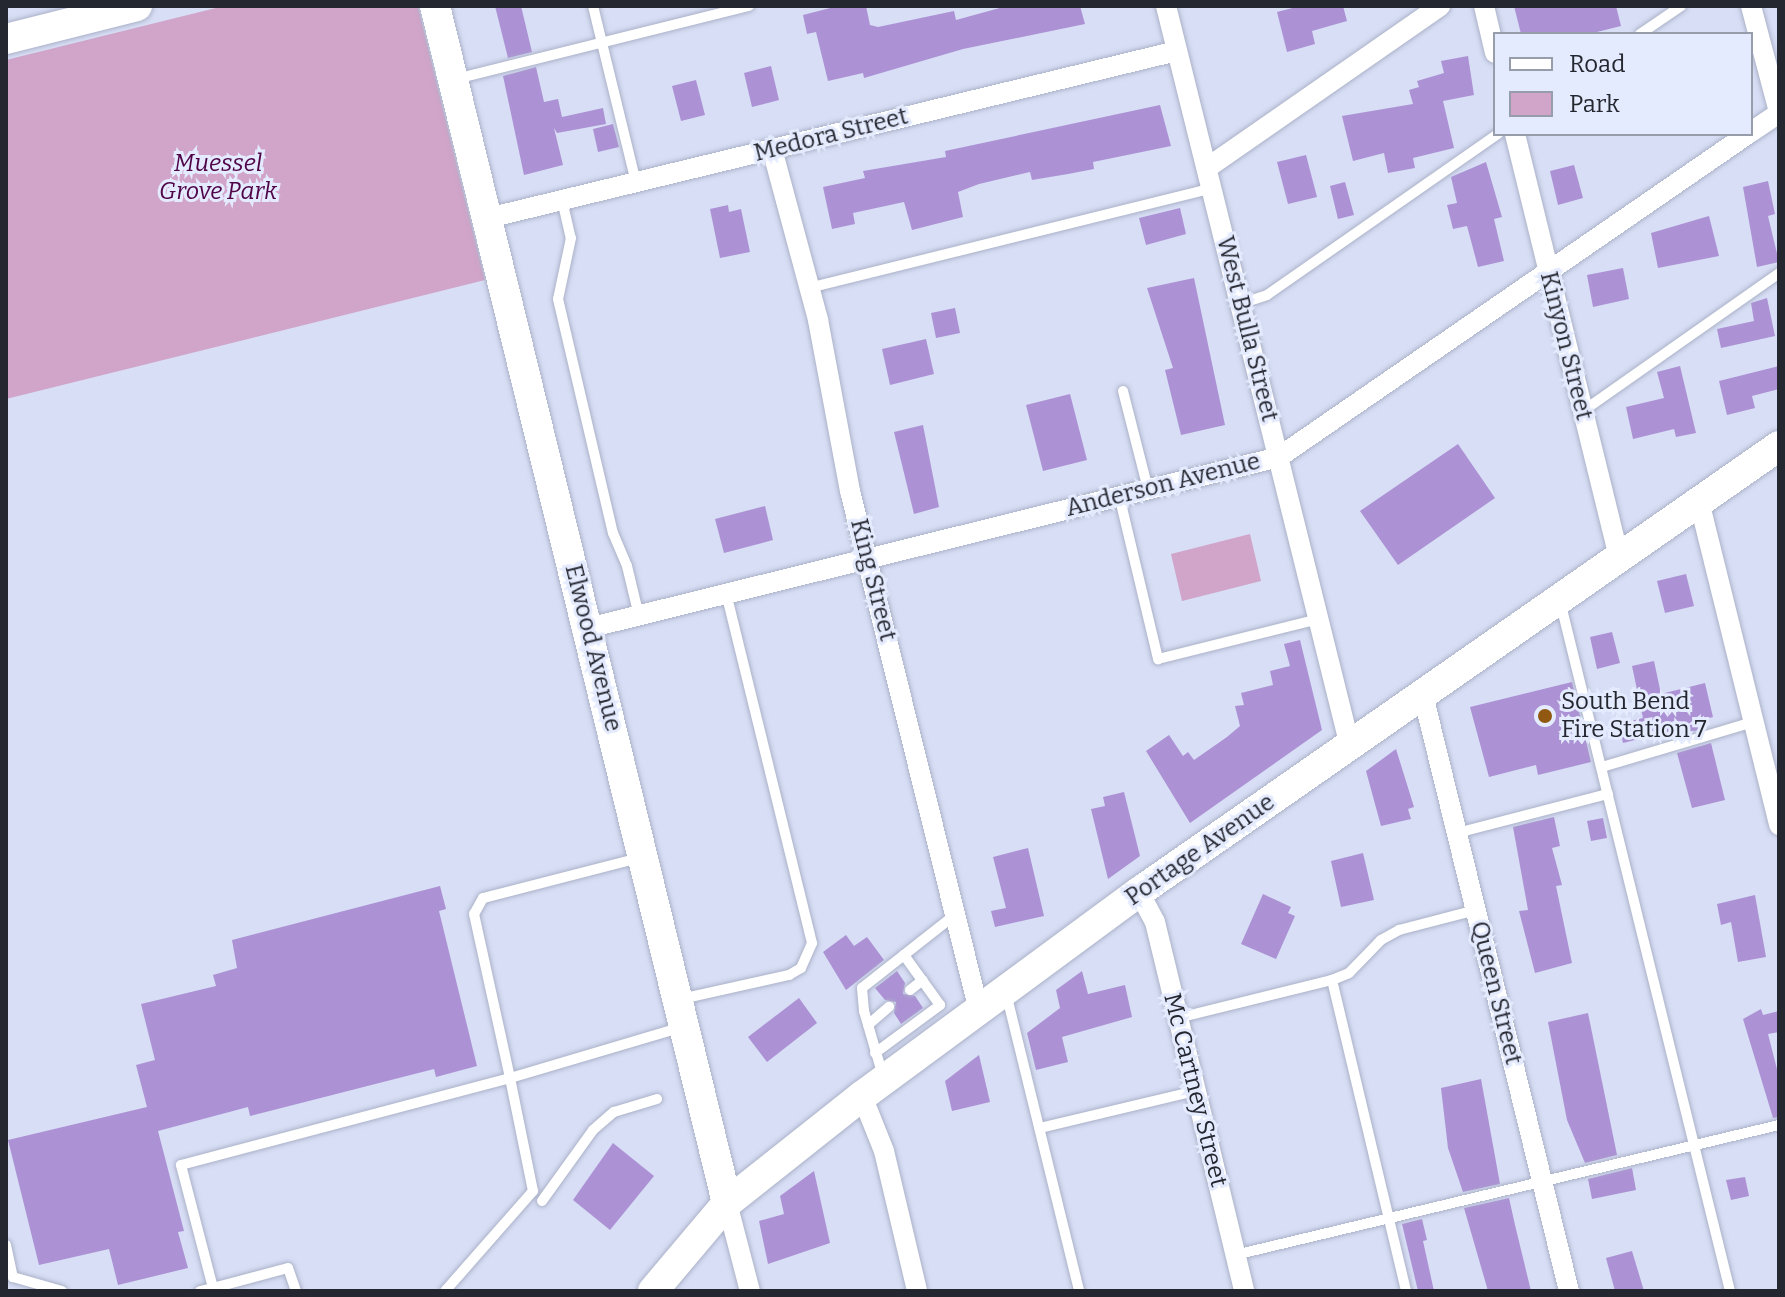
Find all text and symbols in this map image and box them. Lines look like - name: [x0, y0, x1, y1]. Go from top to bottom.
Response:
- legend: [1493, 32, 1753, 136]
- text: Road: [1569, 50, 1625, 78]
- text: Park: [1569, 90, 1620, 118]
- street label: Medora Street: [751, 102, 911, 168]
- park label: Muessel Grove Park: [159, 150, 277, 206]
- street label: West Bulla Street: [1210, 233, 1284, 425]
- street label: Kinyon Street: [1534, 269, 1598, 423]
- street label: Anderson Avenue: [1063, 447, 1263, 523]
- street label: King Street: [844, 516, 902, 644]
- street label: Elwood Avenue: [558, 561, 628, 735]
- place label: South Bend Fire Station 7: [1561, 688, 1707, 744]
- marker: South Bend Fire Station 7: [1536, 707, 1554, 725]
- street label: Portage Avenue: [1120, 788, 1280, 912]
- street label: Queen Street: [1464, 918, 1528, 1068]
- street label: Mc Cartney Street: [1157, 990, 1233, 1190]

